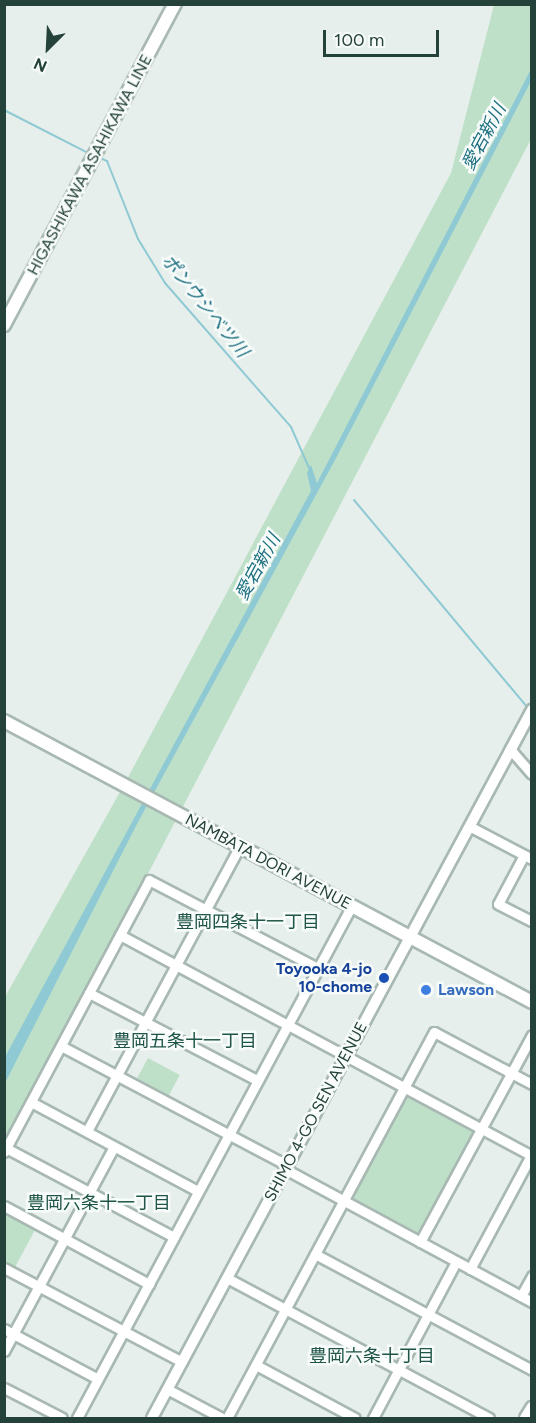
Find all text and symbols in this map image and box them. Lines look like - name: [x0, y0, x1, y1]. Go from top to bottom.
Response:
- north arrow: [18, 18, 78, 78]
- scale bar: [326, 18, 442, 56]
- text: 100 m: [334, 29, 384, 51]
- street label: HIGASHIKAWA ASAHIKAWA LINE: [24, 51, 156, 279]
- water label: 愛宕新川: [458, 100, 510, 174]
- water label: ポンウシベツ川: [157, 250, 253, 362]
- water label: 愛宕新川: [231, 530, 285, 604]
- street label: NAMBATA DORI AVENUE: [182, 810, 354, 914]
- district label: 豊岡四条十一丁目: [176, 911, 320, 933]
- place label: Toyooka 4-jo 10-chome: [276, 959, 372, 997]
- marker: Toyooka 4-jo 10-chome: [377, 971, 391, 985]
- place label: Lawson: [438, 980, 494, 1000]
- marker: Lawson: [419, 983, 433, 997]
- street label: SHIMO 4-GO SEN AVENUE: [260, 1019, 372, 1205]
- district label: 豊岡五条十一丁目: [113, 1030, 257, 1052]
- district label: 豊岡六条十一丁目: [27, 1192, 171, 1214]
- district label: 豊岡六条十丁目: [309, 1345, 435, 1367]

